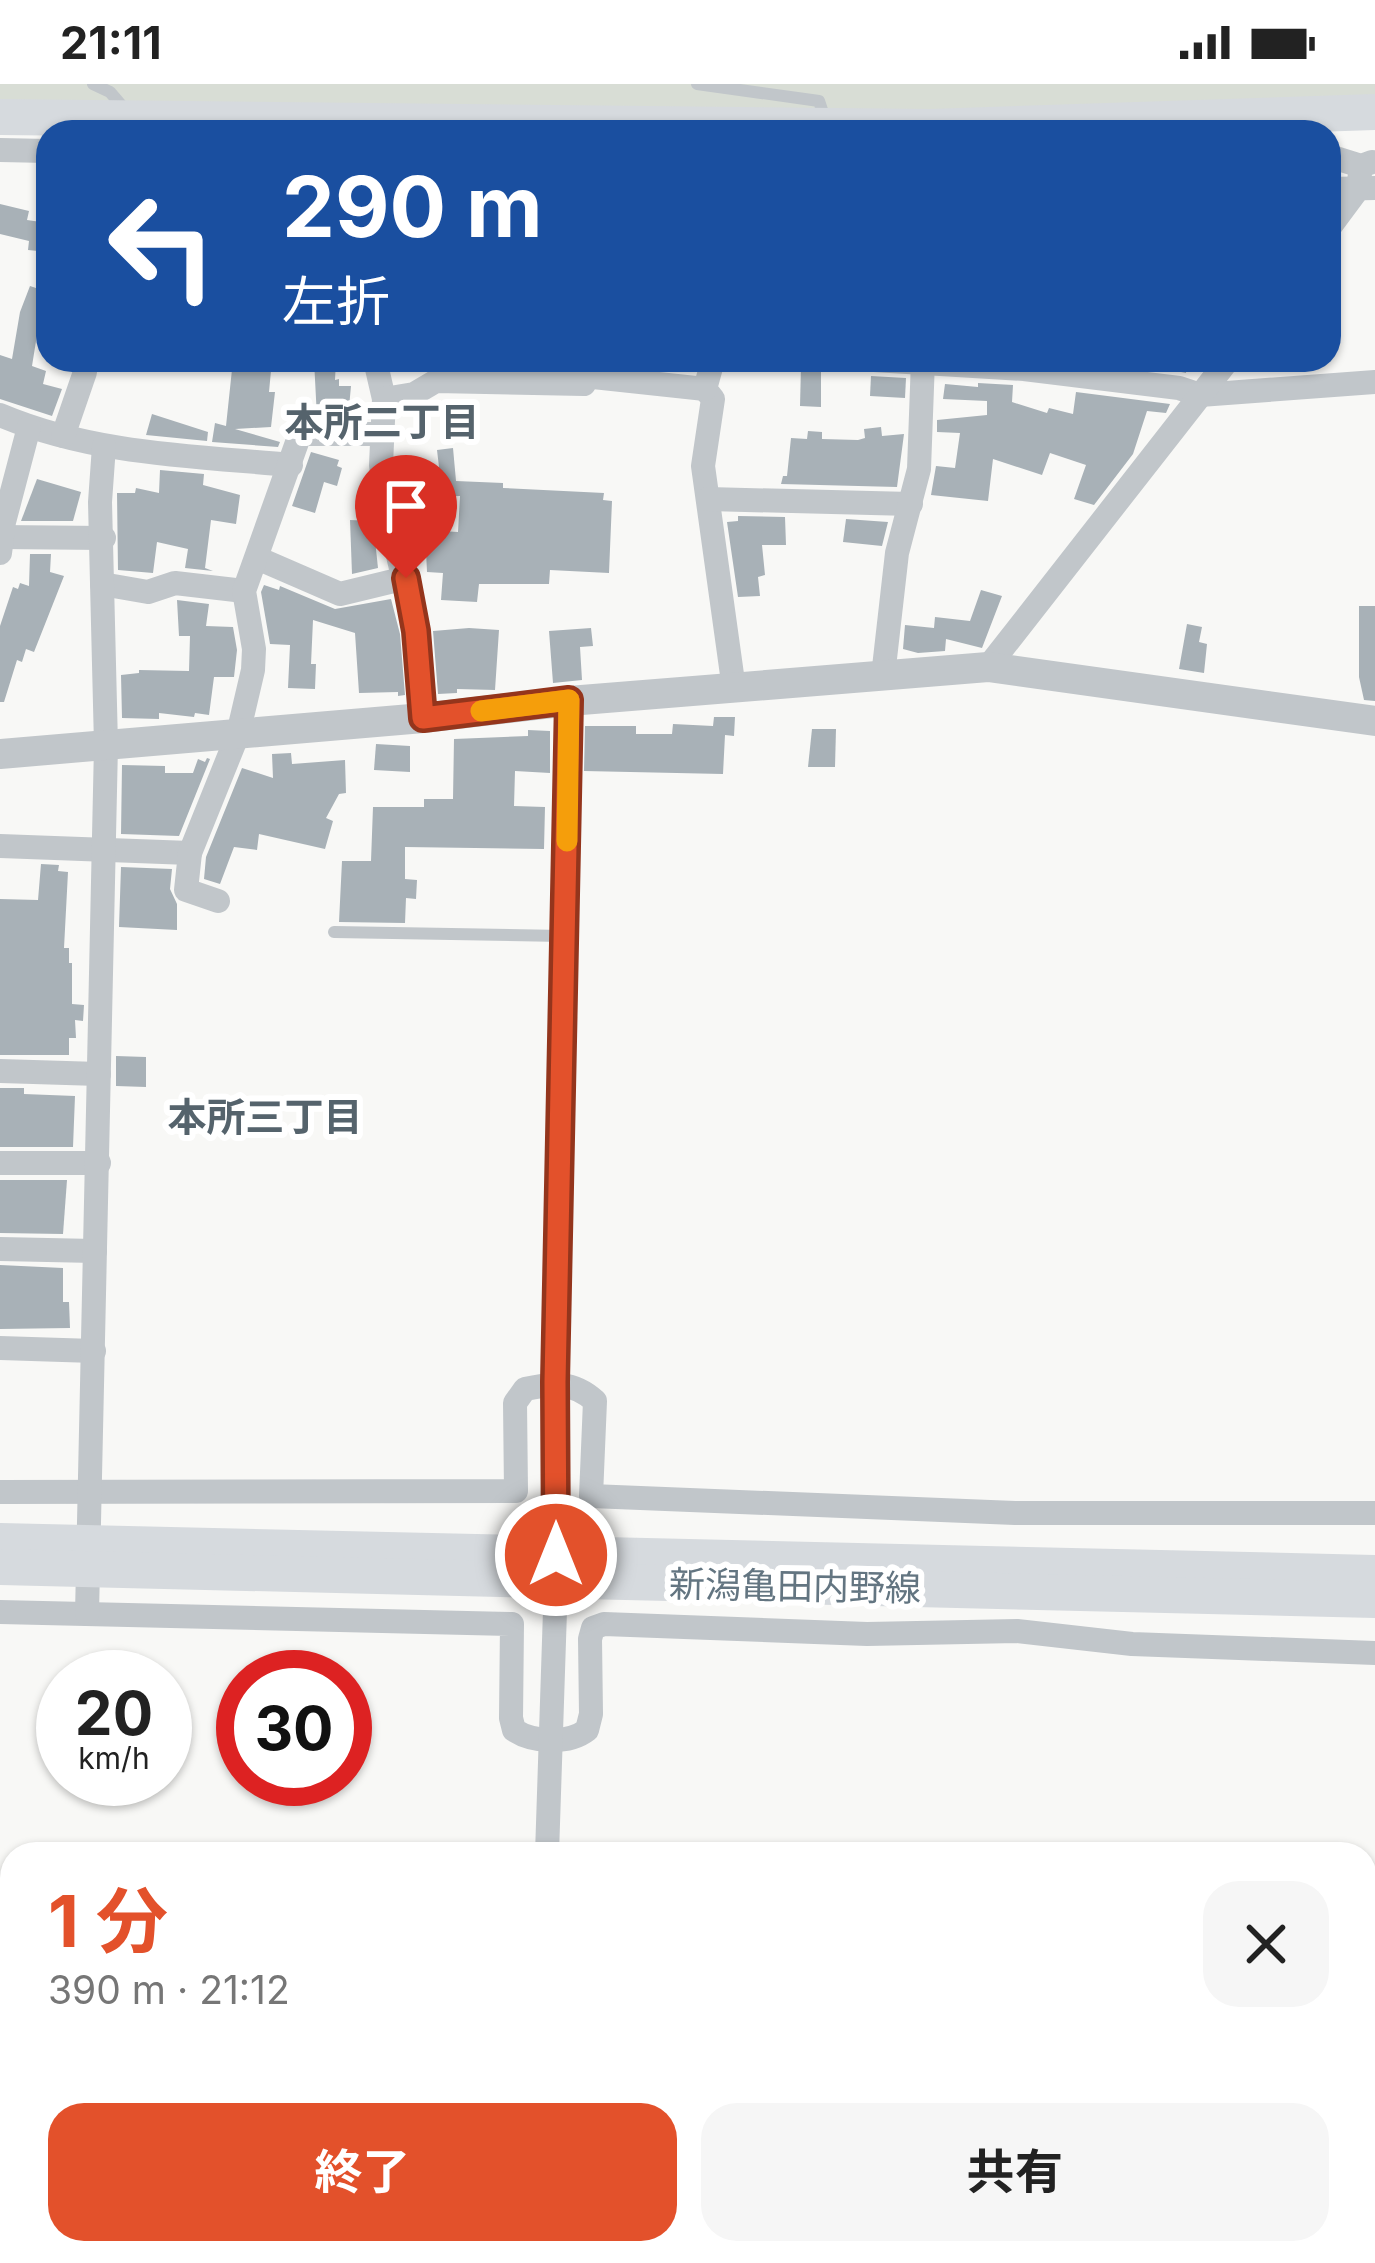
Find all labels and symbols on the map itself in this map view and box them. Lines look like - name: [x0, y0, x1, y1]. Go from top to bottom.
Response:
- district label: 本所二丁目: [284, 398, 480, 445]
- pin: [355, 455, 457, 578]
- district label: 本所三丁目: [167, 1093, 363, 1140]
- position arrow: [493, 1492, 619, 1618]
- street label: 新潟亀田内野線: [669, 1562, 921, 1610]
- speed limit sign: 30: [216, 1650, 372, 1806]

